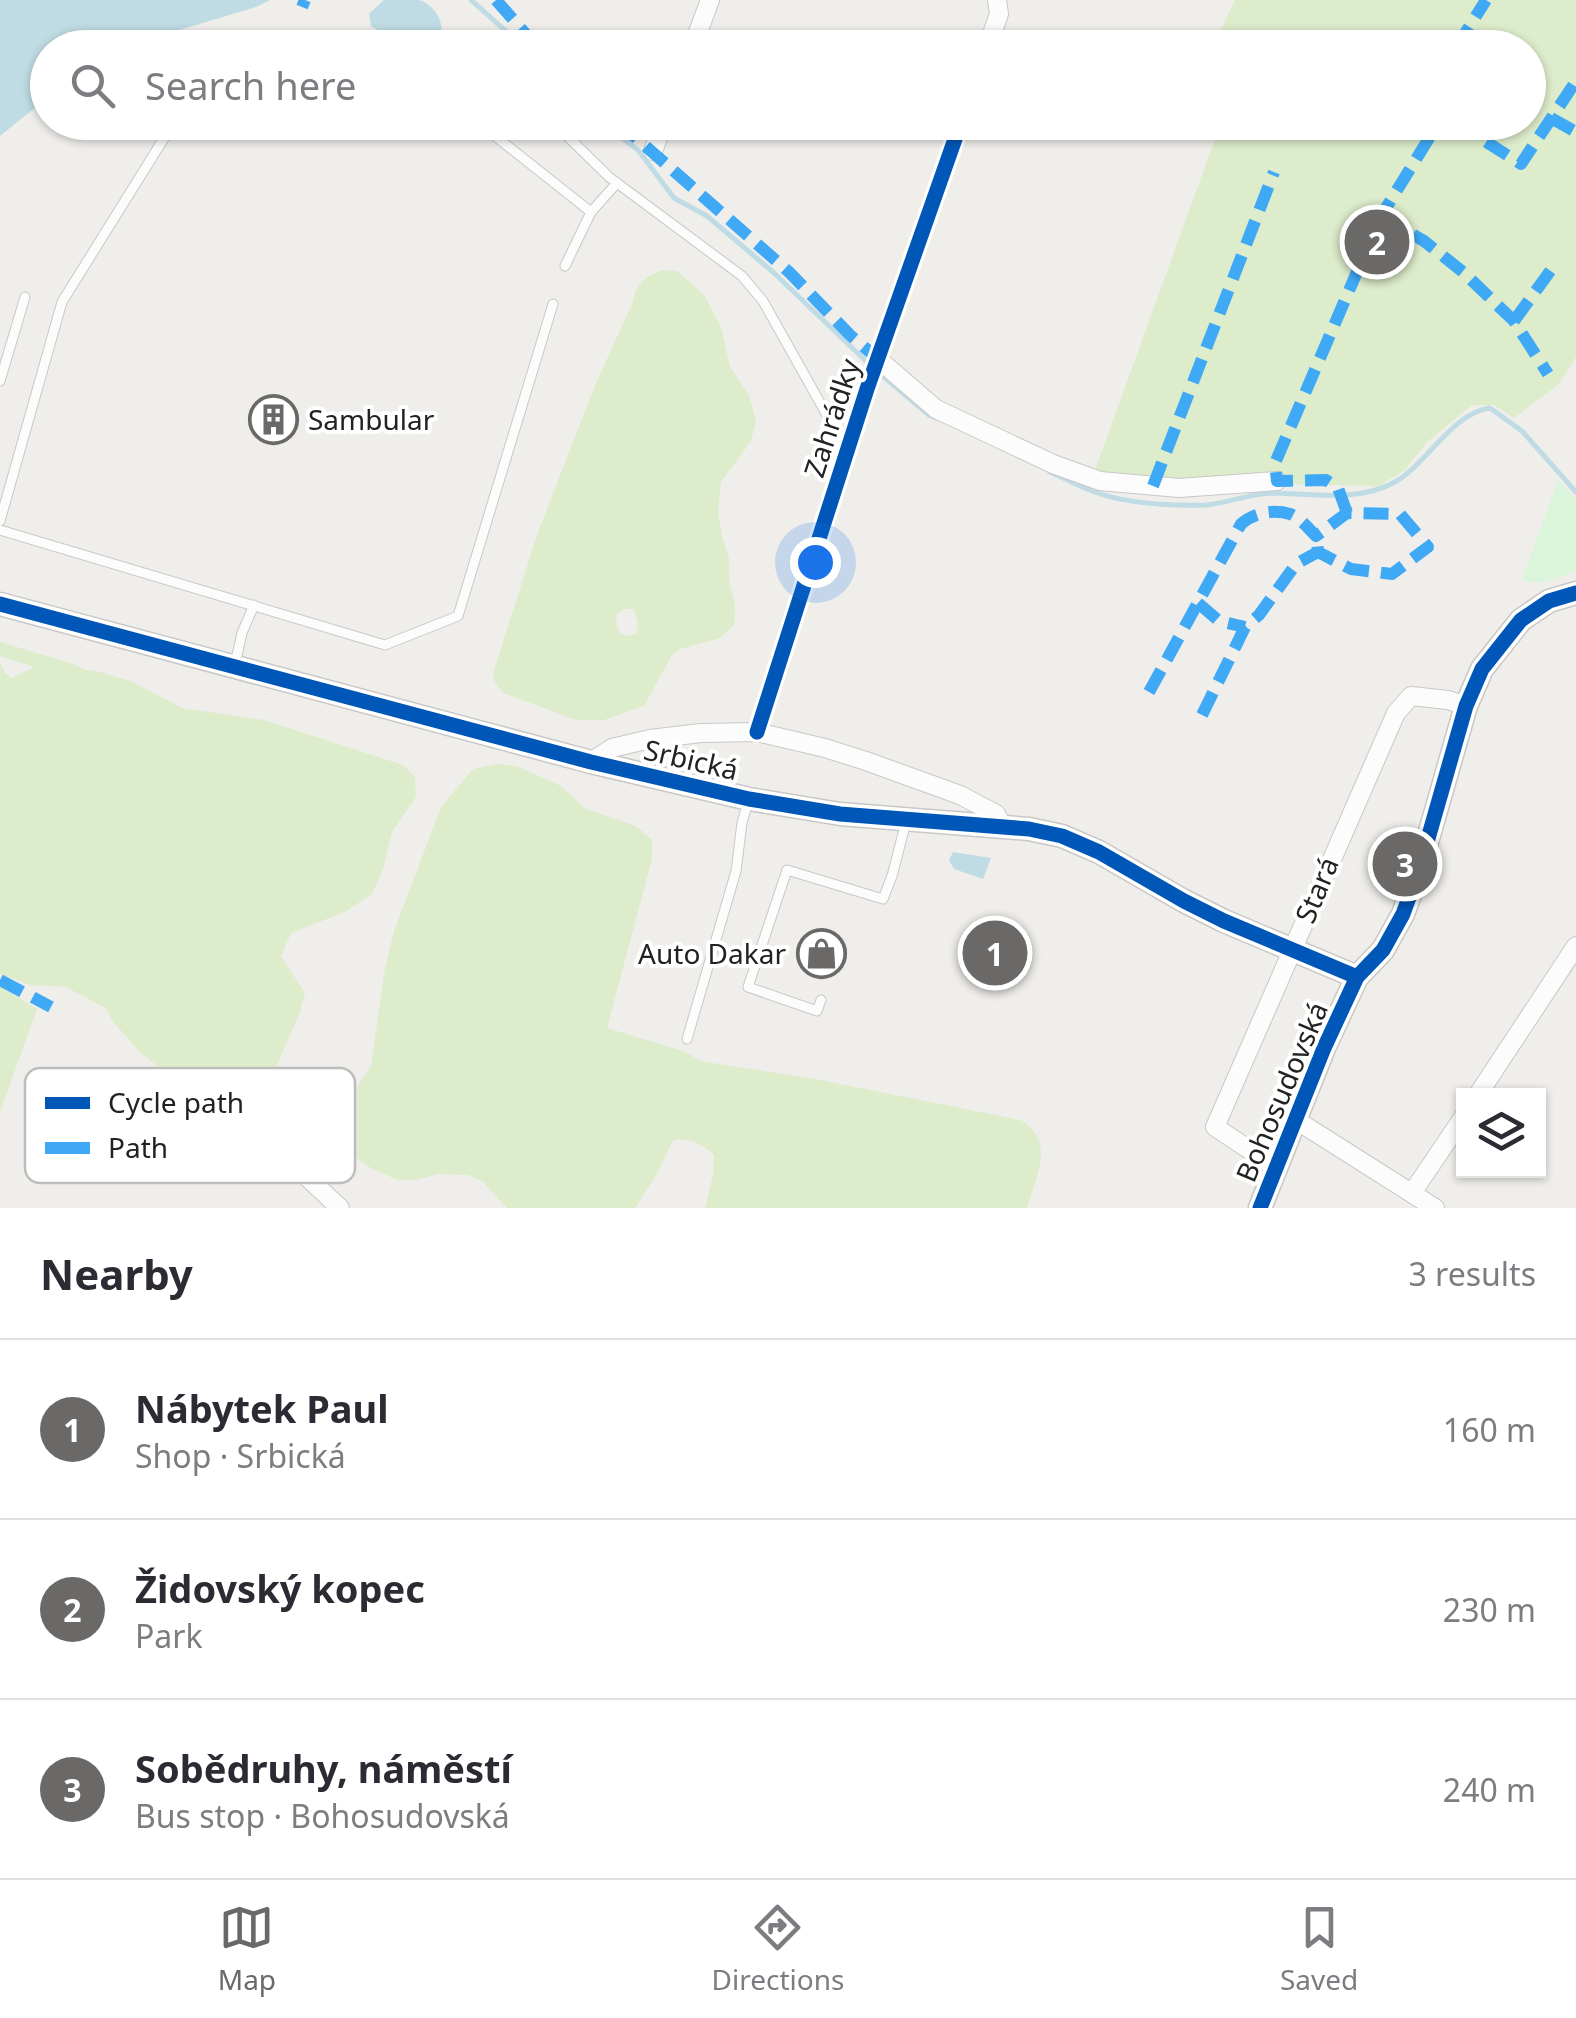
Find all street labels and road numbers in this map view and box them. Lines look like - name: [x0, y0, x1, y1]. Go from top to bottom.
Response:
- street label: Zahrádky: [794, 353, 868, 482]
- street label: Srbická: [640, 730, 742, 788]
- street label: Stará: [1285, 851, 1347, 928]
- street label: Bohosudovská: [1226, 996, 1336, 1187]

